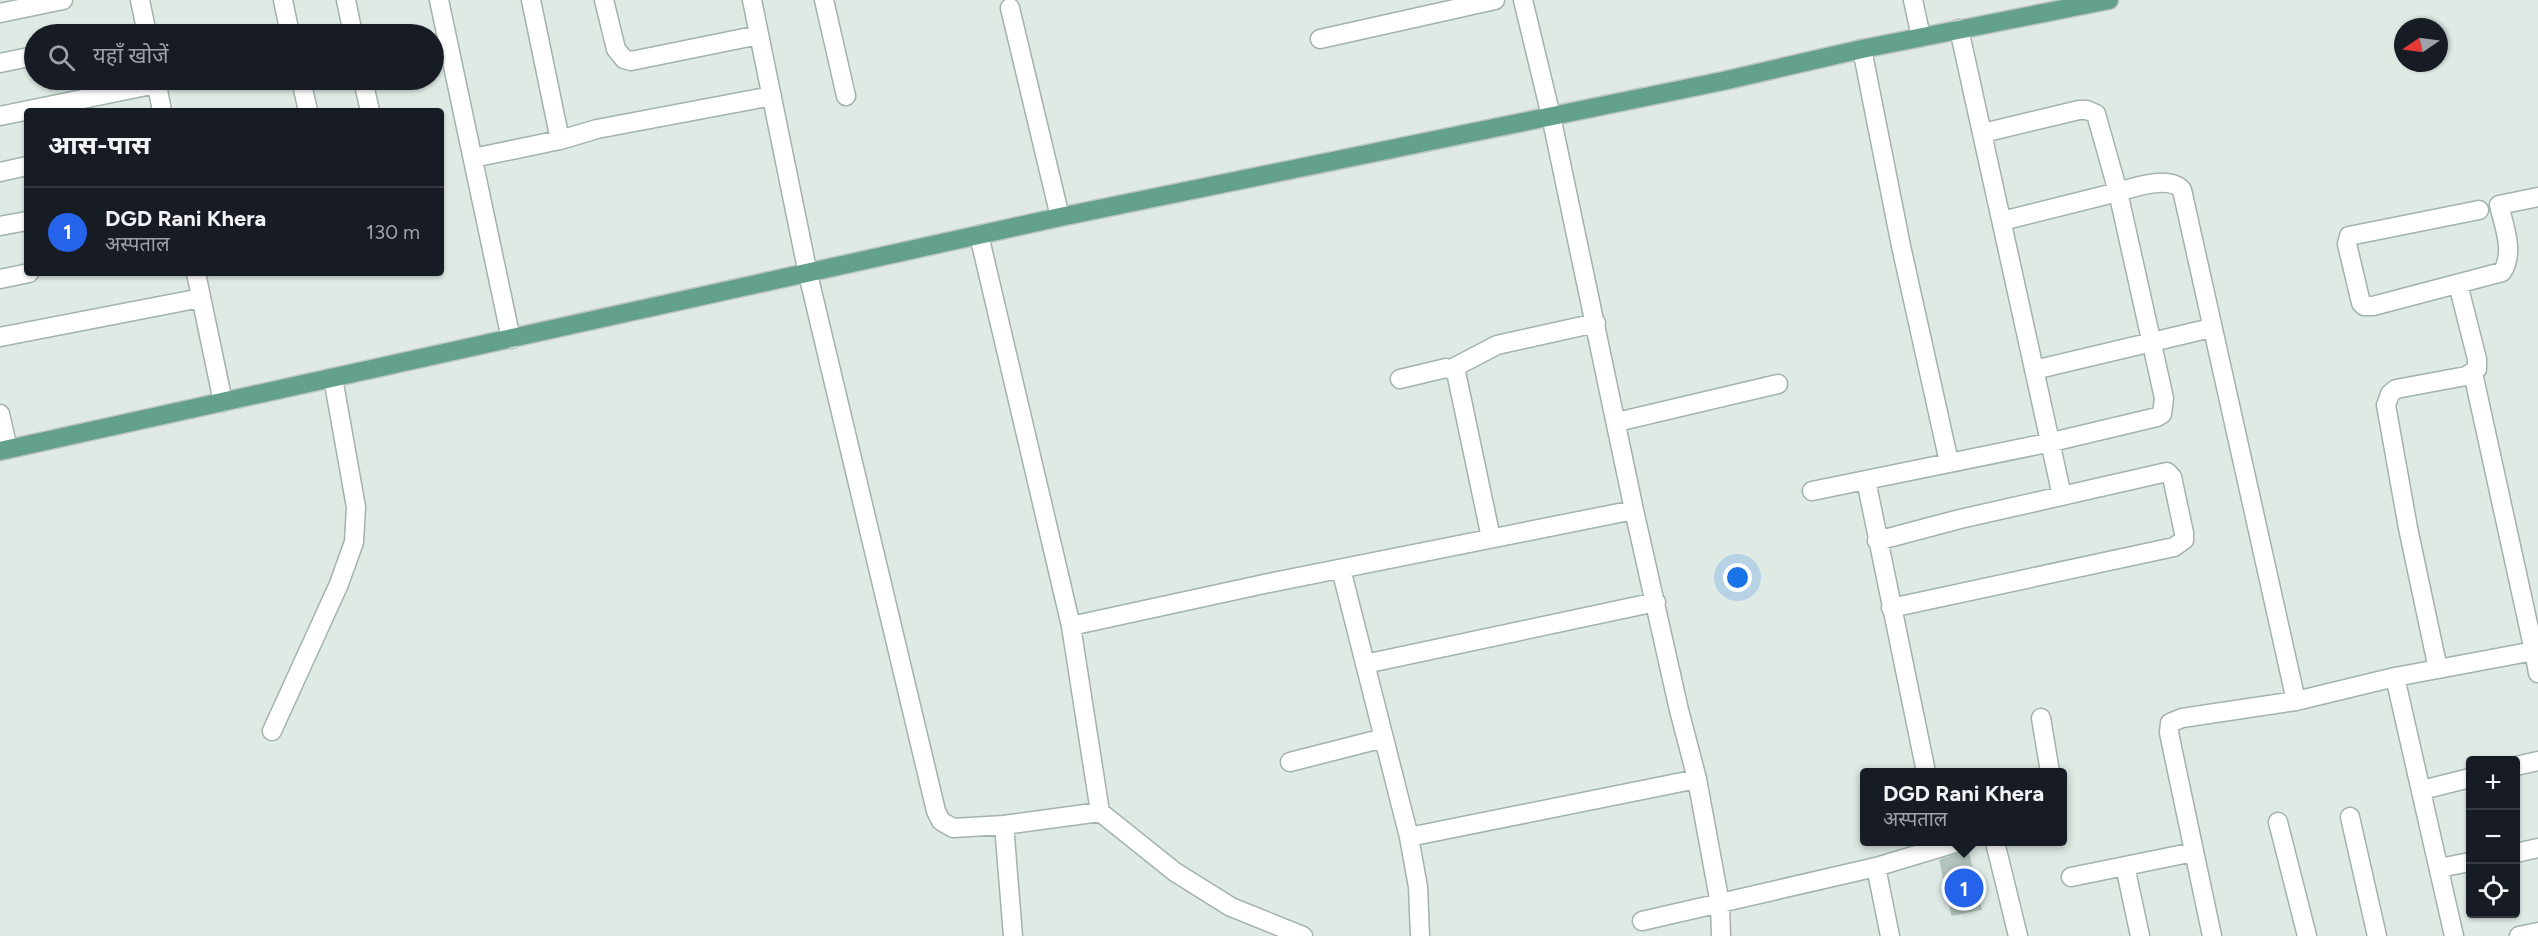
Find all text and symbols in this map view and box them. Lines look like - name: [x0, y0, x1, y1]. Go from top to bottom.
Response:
- north arrow: [2394, 18, 2448, 72]
- search box: [24, 24, 444, 90]
- icon: search: [45, 41, 78, 74]
- text: यहाँ खोजें: [93, 42, 169, 69]
- text: आस-पास: [48, 129, 150, 161]
- text: DGD Rani Khera: [105, 205, 266, 232]
- text: 1: [63, 220, 72, 244]
- text: 130 m: [366, 220, 420, 244]
- text: अस्पताल: [105, 232, 170, 256]
- your location: [1723, 563, 1752, 592]
- map controls: [2466, 756, 2520, 918]
- button: +: [2466, 756, 2520, 810]
- popup: [1860, 768, 2067, 846]
- text: DGD Rani Khera: [1883, 780, 2044, 807]
- text: अस्पताल: [1883, 807, 1947, 831]
- button: −: [2466, 810, 2520, 864]
- button: locate: [2466, 864, 2520, 918]
- pin: 1: [1944, 866, 1984, 910]

